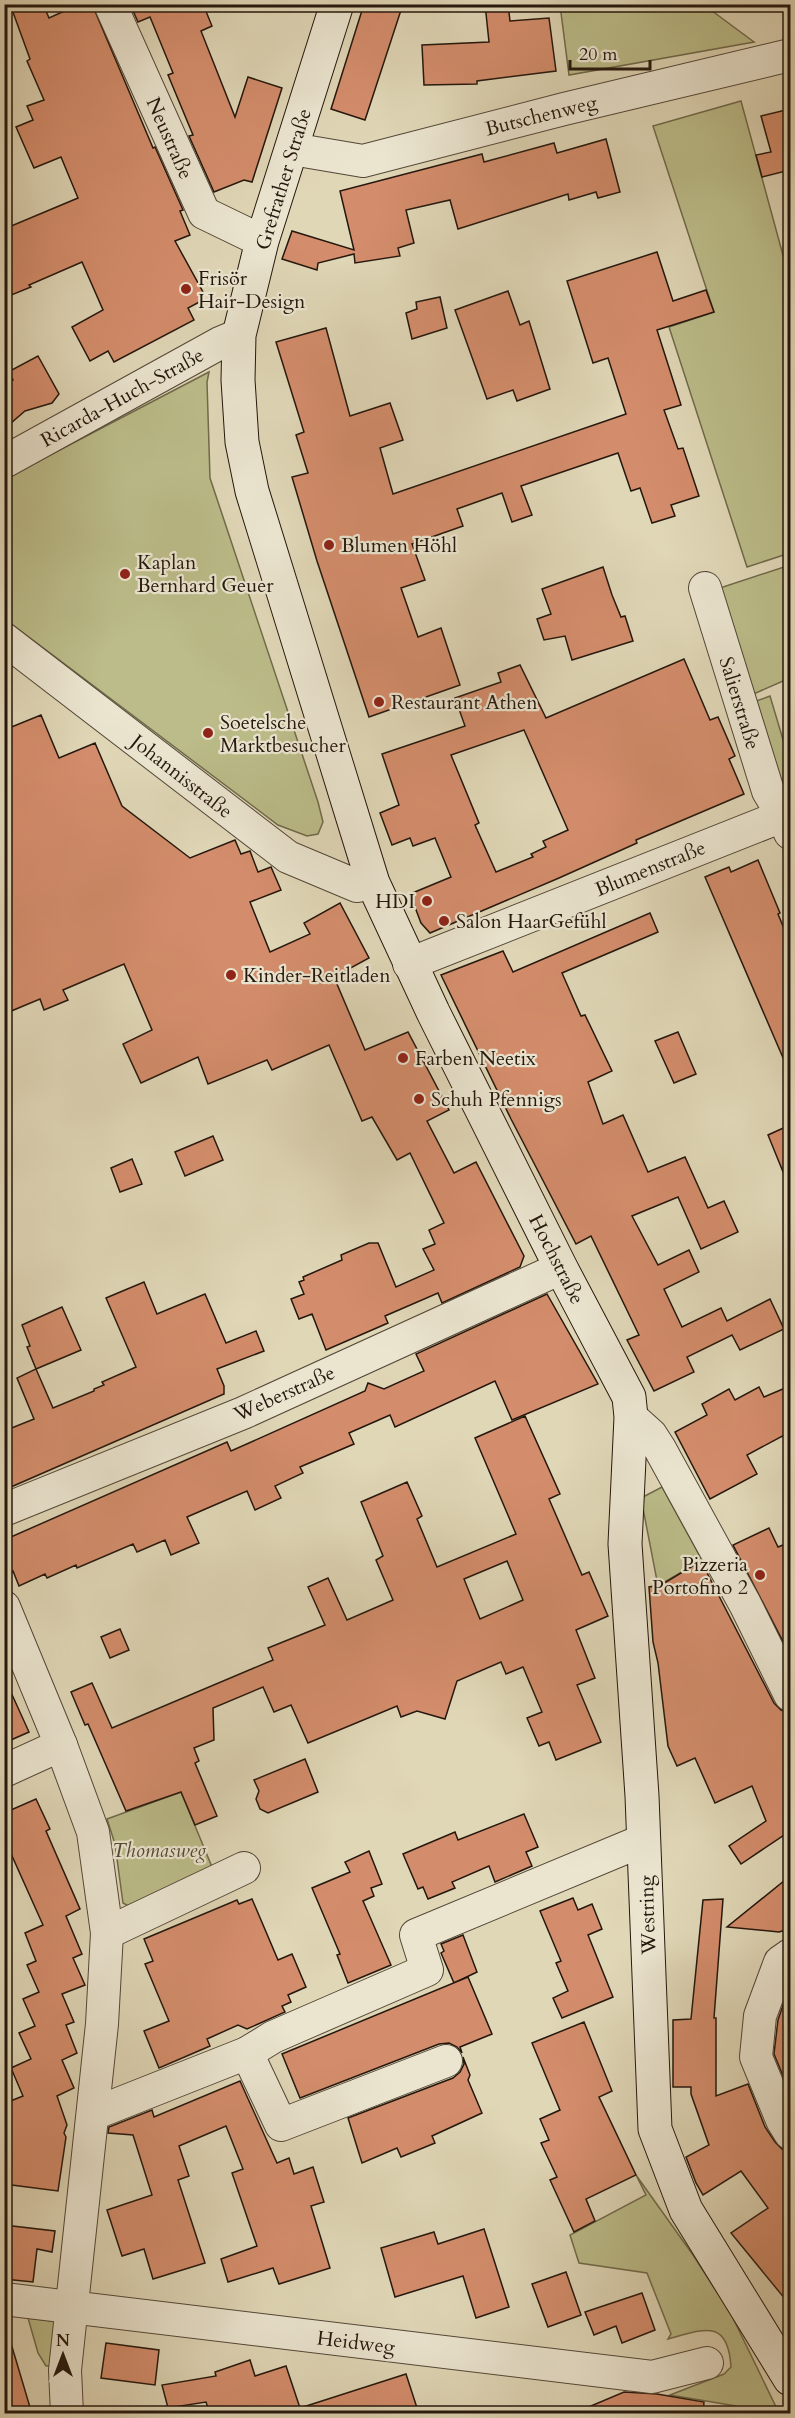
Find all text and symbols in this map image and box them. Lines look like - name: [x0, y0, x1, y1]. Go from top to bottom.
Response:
- scale bar: [570, 33, 650, 71]
- text: 20 m: [579, 42, 618, 67]
- street label: Butschenweg: [482, 88, 601, 142]
- street label: Neustraße: [140, 93, 200, 183]
- street label: Grefrather Straße: [249, 105, 318, 253]
- place label: Frisör Hair-Design: [198, 265, 306, 315]
- marker: Frisör Hair-Design: [179, 282, 193, 296]
- street label: Ricarda-Huch-Straße: [36, 341, 209, 454]
- place label: Blumen Höhl: [341, 532, 457, 559]
- marker: Blumen Höhl: [322, 538, 336, 552]
- place label: Kaplan Bernhard Geuer: [137, 549, 274, 599]
- marker: Kaplan Bernhard Geuer: [118, 567, 132, 581]
- street label: Salierstraße: [713, 653, 766, 753]
- place label: Restaurant Athen: [391, 689, 538, 716]
- marker: Restaurant Athen: [372, 695, 386, 709]
- place label: Soetelsche Marktbesucher: [220, 709, 346, 759]
- street label: Johannisstraße: [123, 726, 238, 825]
- marker: Soetelsche Marktbesucher: [201, 726, 215, 740]
- street label: Blumenstraße: [591, 834, 709, 903]
- place label: HDI: [375, 888, 415, 915]
- marker: HDI: [420, 894, 434, 908]
- place label: Salon HaarGefühl: [456, 908, 607, 935]
- marker: Salon HaarGefühl: [437, 914, 451, 928]
- place label: Kinder-Reitladen: [243, 962, 391, 989]
- marker: Kinder-Reitladen: [224, 968, 238, 982]
- place label: Farben Neetix: [415, 1045, 536, 1072]
- marker: Farben Neetix: [396, 1051, 410, 1065]
- place label: Schuh Pfennigs: [431, 1086, 562, 1113]
- marker: Schuh Pfennigs: [412, 1092, 426, 1106]
- street label: Hochstraße: [522, 1210, 591, 1309]
- street label: Weberstraße: [228, 1359, 339, 1428]
- place label: Pizzeria Portofino 2: [652, 1551, 748, 1601]
- marker: Pizzeria Portofino 2: [753, 1568, 767, 1582]
- park label: Thomasweg: [112, 1837, 206, 1864]
- street label: Westring: [633, 1874, 662, 1956]
- street label: Heidweg: [315, 2324, 397, 2361]
- north arrow: [33, 2325, 93, 2385]
- text: N: [56, 2330, 70, 2352]

